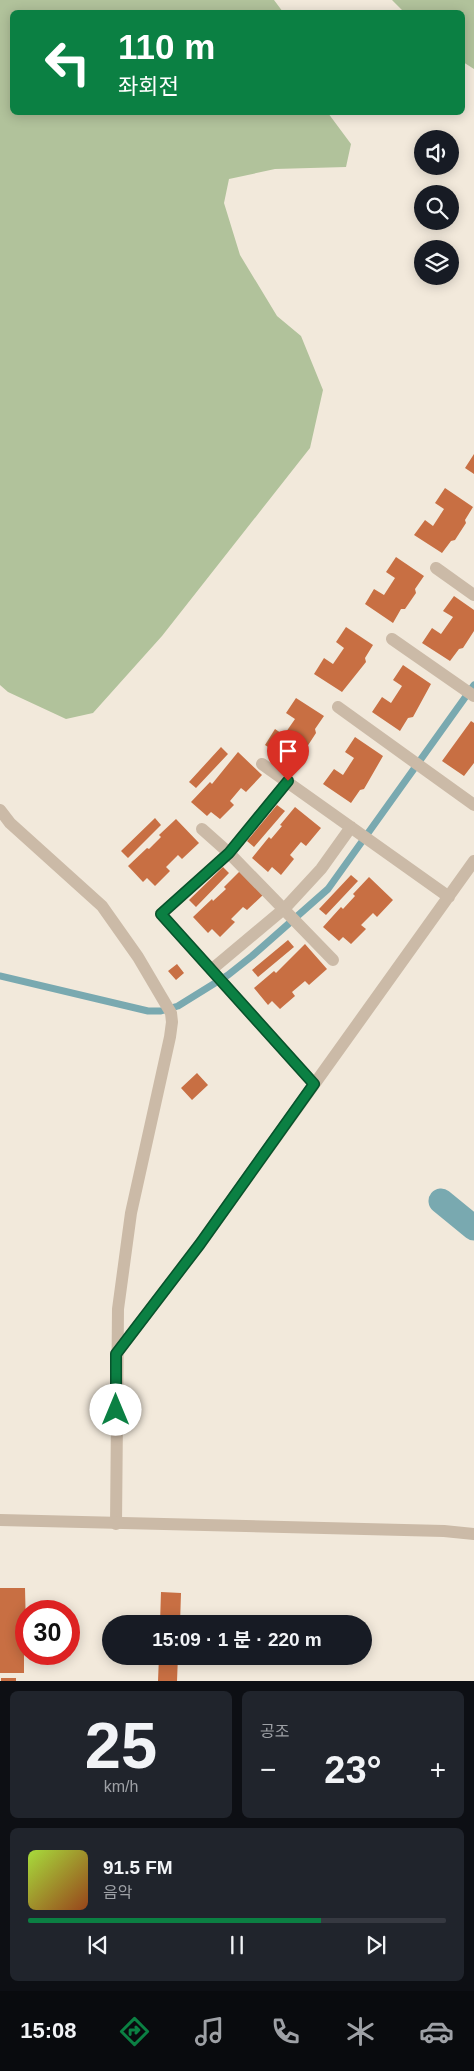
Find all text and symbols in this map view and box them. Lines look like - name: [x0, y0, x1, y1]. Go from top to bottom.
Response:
- text: 110 m: [118, 27, 215, 66]
- icon: left: [35, 30, 100, 95]
- text: 좌회전: [118, 74, 179, 99]
- map controls: [414, 130, 459, 285]
- button: sound: [414, 130, 459, 175]
- button: search: [414, 185, 459, 230]
- button: layers: [414, 240, 459, 285]
- pin: [267, 730, 309, 781]
- icon: arrive: [274, 737, 302, 765]
- position arrow: [89, 1383, 141, 1435]
- speed limit sign: 30: [15, 1600, 80, 1665]
- text: 15:09 · 1 분 · 220 m: [152, 1629, 322, 1650]
- text: 25: [85, 1709, 157, 1782]
- text: 공조: [260, 1723, 289, 1740]
- text: 23°: [324, 1749, 382, 1791]
- text: −: [260, 1754, 276, 1785]
- text: +: [430, 1754, 446, 1785]
- text: km/h: [104, 1778, 138, 1795]
- text: 91.5 FM: [103, 1857, 173, 1878]
- text: 음악: [103, 1884, 132, 1901]
- icon: previous: [84, 1931, 112, 1959]
- icon: pause: [223, 1931, 251, 1959]
- icon: next: [362, 1931, 390, 1959]
- icon: directions: [117, 2014, 152, 2049]
- icon: music: [192, 2014, 227, 2049]
- icon: phone: [268, 2014, 303, 2049]
- icon: climate: [343, 2014, 378, 2049]
- icon: car: [419, 2014, 454, 2049]
- text: 15:08: [20, 2018, 77, 2043]

